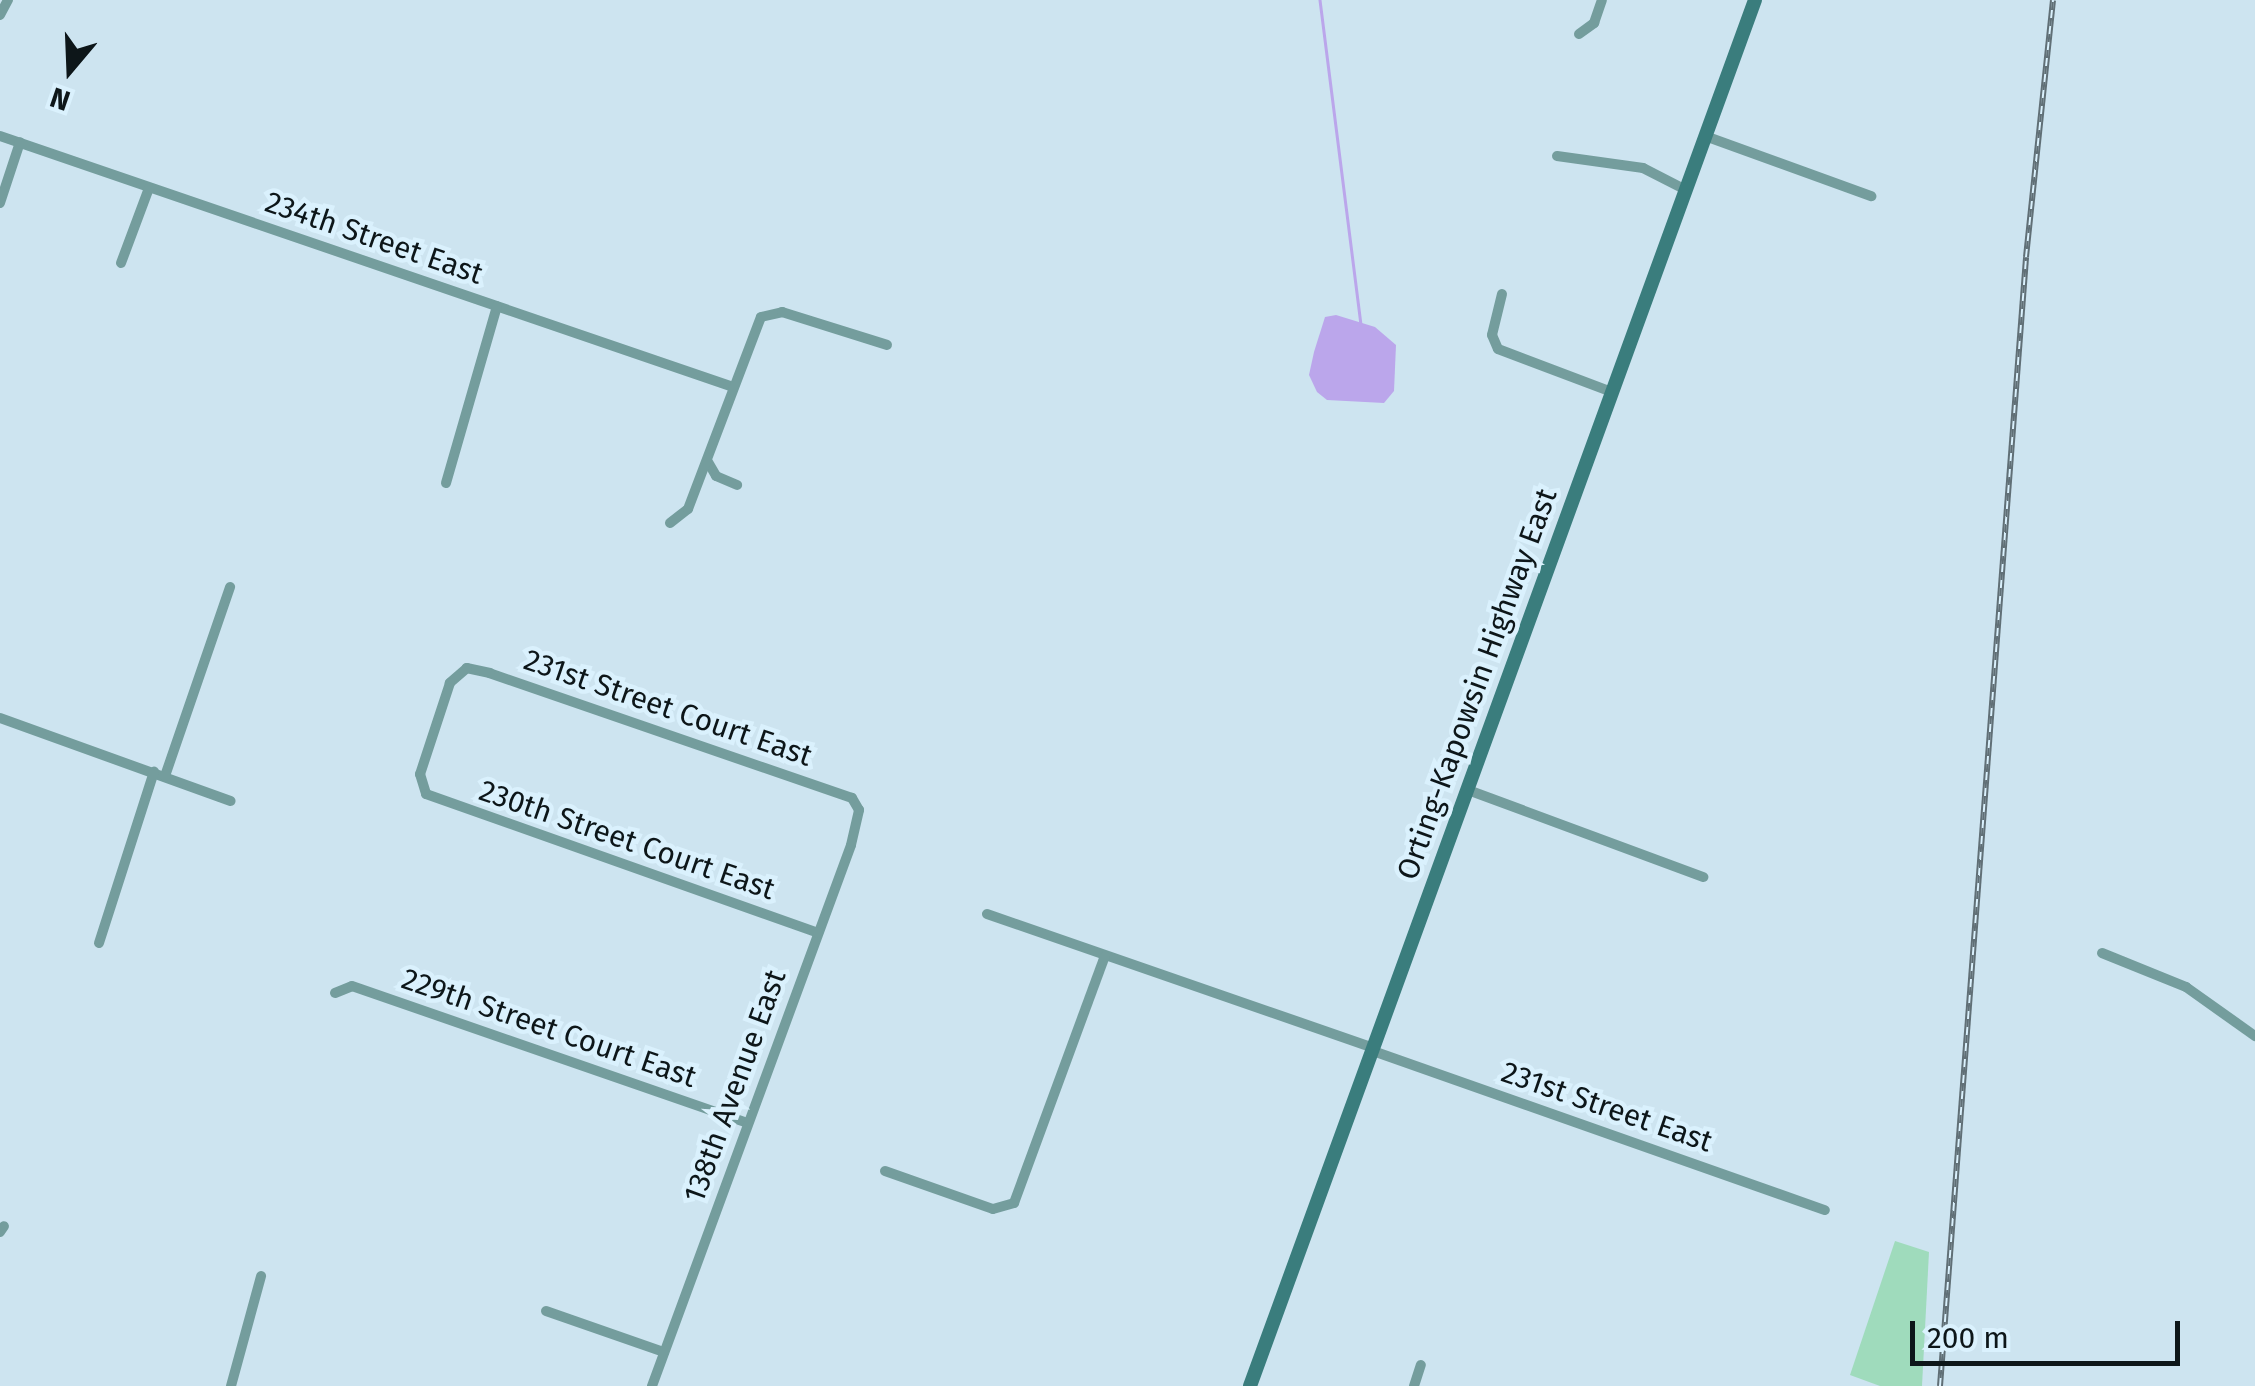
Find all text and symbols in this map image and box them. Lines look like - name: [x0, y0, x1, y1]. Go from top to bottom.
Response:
- north arrow: [20, 20, 120, 120]
- text: N: [46, 80, 74, 117]
- street label: 234th Street East: [260, 184, 488, 292]
- street label: Orting-Kapowsin Highway East: [1389, 484, 1565, 884]
- street label: 231st Street Court East: [519, 642, 817, 774]
- street label: 230th Street Court East: [474, 772, 780, 908]
- street label: 229th Street Court East: [397, 961, 701, 1095]
- street label: 138th Avenue East: [676, 965, 794, 1207]
- street label: 231st Street East: [1497, 1054, 1717, 1160]
- scale bar: [1915, 1301, 2185, 1363]
- text: 200 m: [1927, 1320, 2009, 1356]

